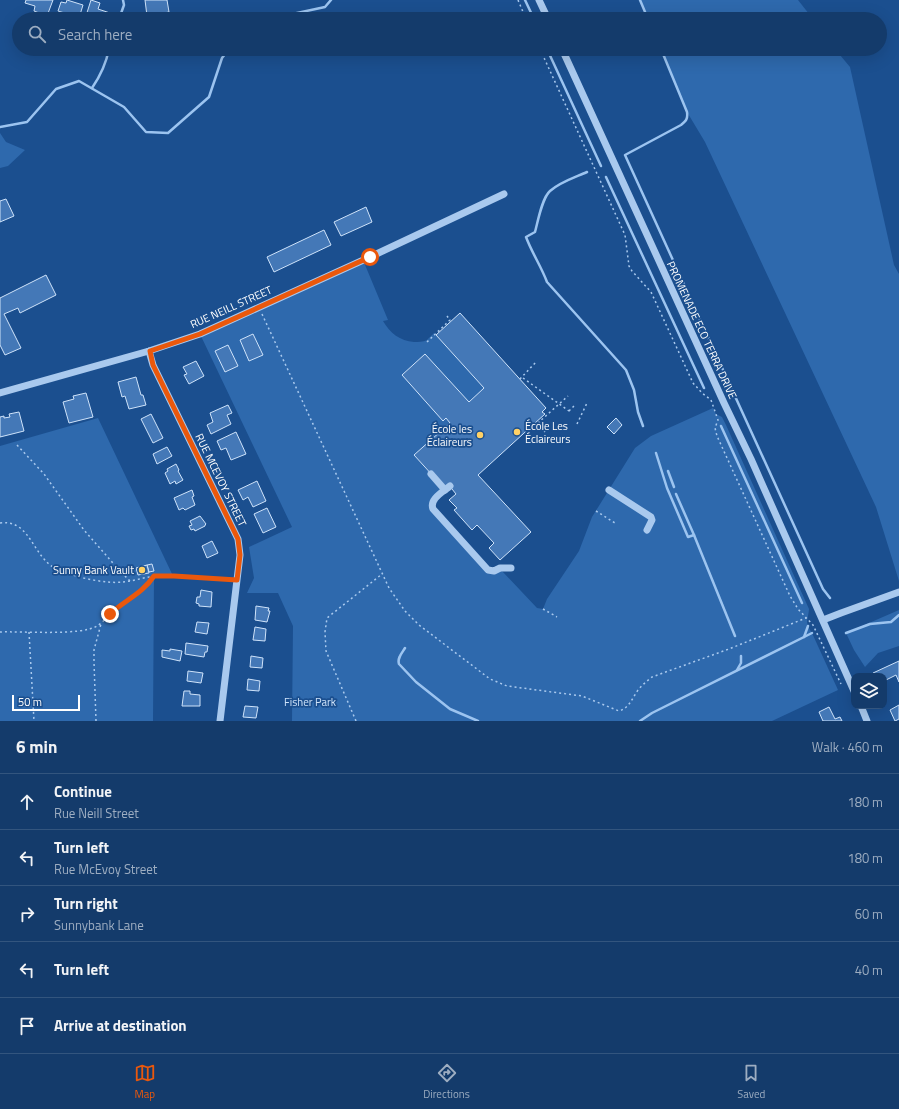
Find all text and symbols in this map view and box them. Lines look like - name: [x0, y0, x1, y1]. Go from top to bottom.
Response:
- search box: [12, 12, 887, 56]
- icon: search: [26, 23, 48, 45]
- text: Search here: [58, 23, 132, 46]
- route start: [361, 248, 379, 266]
- street label: PROMENADE ECO TERRA DRIVE: [663, 258, 741, 402]
- street label: RUE NEILL STREET: [188, 282, 275, 332]
- place label: École Les Éclaireurs: [525, 418, 570, 447]
- place label: École les Éclaireurs: [427, 421, 472, 450]
- marker: École Les Éclaireurs: [512, 427, 522, 437]
- marker: École les Éclaireurs: [475, 430, 485, 440]
- street label: RUE MCEVOY STREET: [192, 431, 251, 529]
- place label: Sunny Bank Vault: [53, 562, 134, 578]
- marker: Sunny Bank Vault: [137, 565, 147, 575]
- route end: [101, 605, 119, 623]
- map controls: [851, 673, 887, 709]
- button: layers: [851, 673, 887, 709]
- scale bar: [12, 693, 80, 712]
- text: 50 m: [18, 694, 42, 710]
- park label: Fisher Park: [284, 694, 337, 710]
- text: 6 min: [16, 734, 57, 760]
- text: Walk · 460 m: [812, 737, 883, 757]
- text: Continue: [54, 780, 112, 803]
- icon: ahead: [16, 791, 38, 813]
- text: 180 m: [847, 792, 883, 812]
- text: Rue Neill Street: [54, 803, 139, 823]
- text: Turn left: [54, 836, 109, 859]
- icon: left: [16, 847, 38, 869]
- text: 180 m: [847, 848, 883, 868]
- text: Rue McEvoy Street: [54, 859, 157, 879]
- text: Turn right: [54, 892, 118, 915]
- icon: right: [16, 903, 38, 925]
- text: 60 m: [855, 904, 883, 924]
- text: Sunnybank Lane: [54, 915, 144, 935]
- text: Turn left: [54, 958, 109, 981]
- icon: left: [16, 959, 38, 981]
- text: 40 m: [855, 960, 883, 980]
- text: Arrive at destination: [54, 1014, 187, 1037]
- icon: arrive: [16, 1015, 38, 1037]
- tab: Map: [134, 1062, 156, 1102]
- tab: Directions: [423, 1062, 470, 1102]
- tab: Saved: [737, 1062, 765, 1102]

